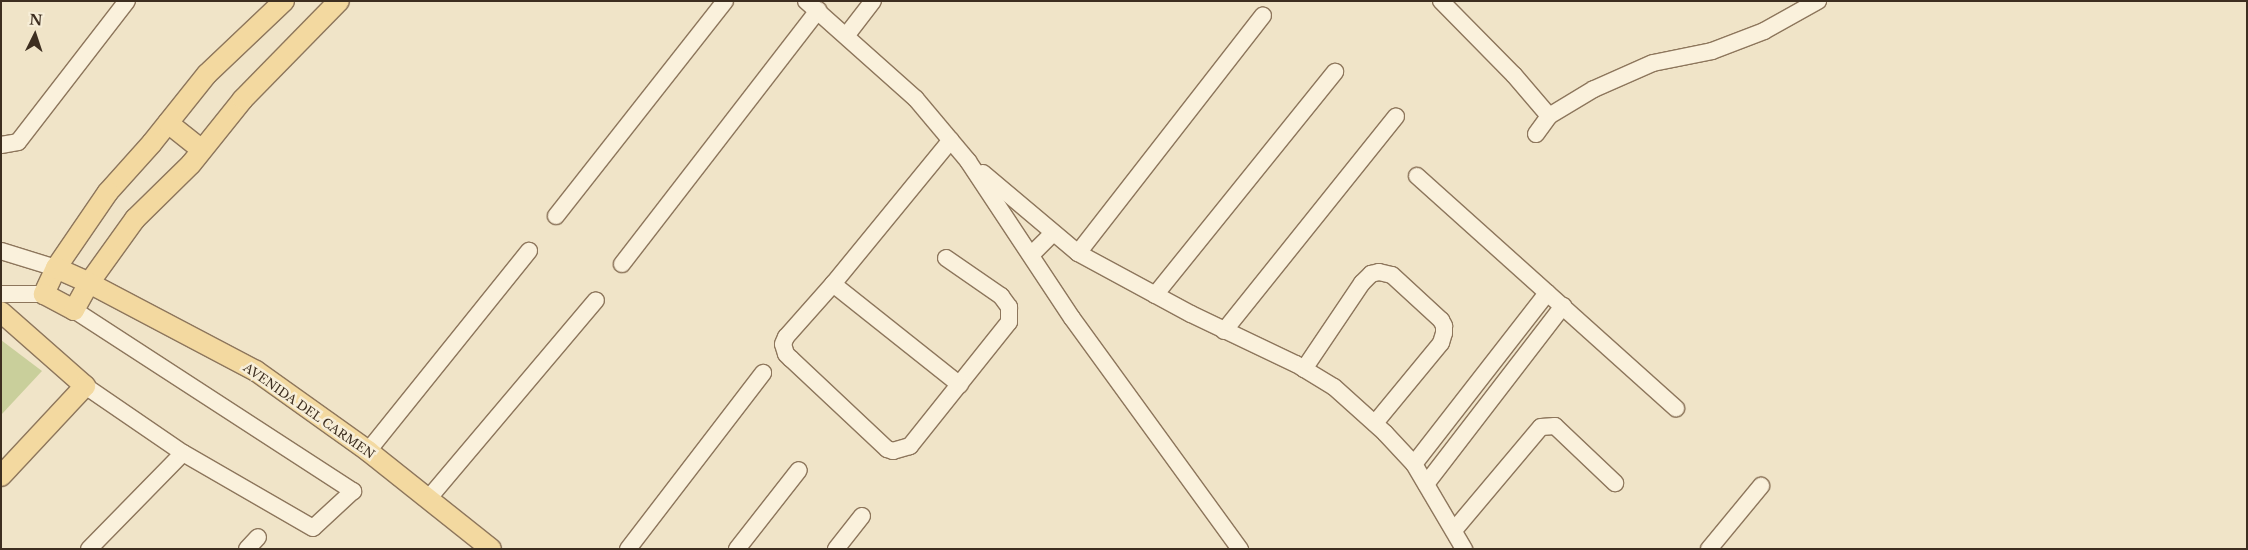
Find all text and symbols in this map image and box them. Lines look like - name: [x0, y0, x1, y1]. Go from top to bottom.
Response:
- north arrow: [10, 10, 60, 60]
- text: N: [29, 11, 43, 29]
- street label: AVENIDA DEL CARMEN: [240, 360, 378, 462]

